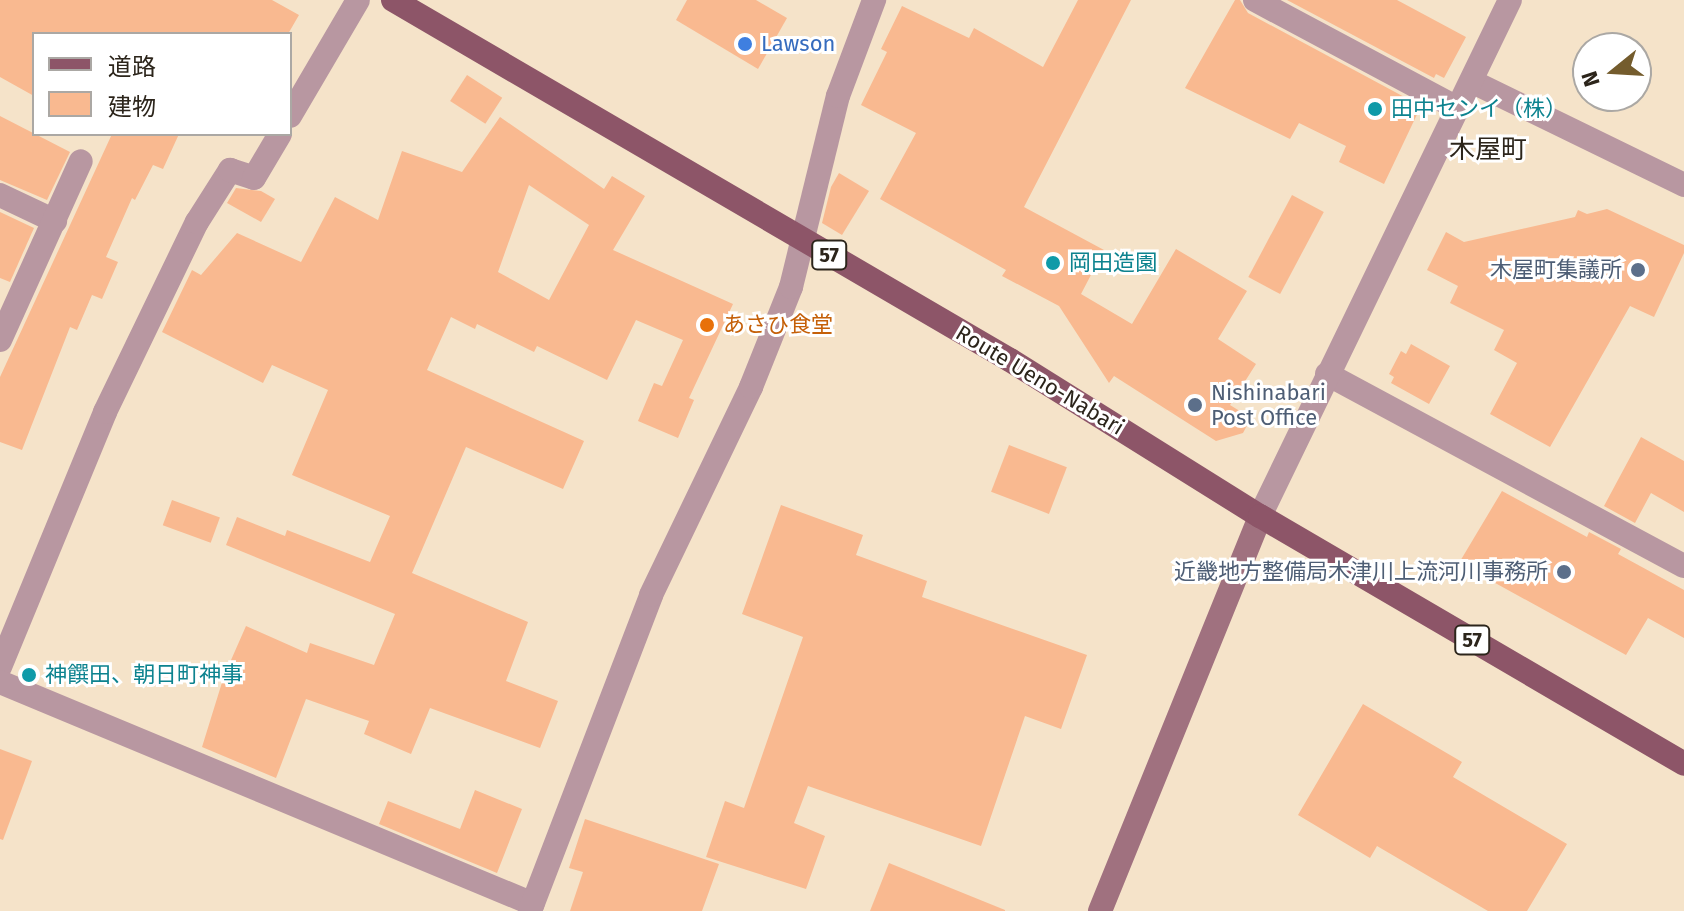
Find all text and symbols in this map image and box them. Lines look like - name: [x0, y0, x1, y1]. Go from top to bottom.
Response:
- place label: Lawson: [761, 31, 835, 57]
- legend: [32, 32, 292, 136]
- north arrow: [1572, 32, 1652, 112]
- marker: Lawson: [736, 35, 754, 53]
- text: 道路: [108, 53, 156, 81]
- text: N: [1576, 68, 1606, 90]
- text: 建物: [108, 93, 156, 121]
- place label: 田中センイ（株）: [1391, 96, 1567, 122]
- marker: 田中センイ（株）: [1366, 100, 1384, 118]
- district label: 木屋町: [1449, 134, 1527, 166]
- road number: 57: [811, 239, 847, 271]
- place label: 岡田造園: [1069, 250, 1157, 276]
- marker: 岡田造園: [1044, 254, 1062, 272]
- place label: 木屋町集議所: [1490, 257, 1622, 283]
- marker: 木屋町集議所: [1629, 261, 1647, 279]
- place label: あさひ食堂: [723, 312, 833, 338]
- marker: あさひ食堂: [698, 316, 716, 334]
- street label: Route Ueno-Nabari: [951, 319, 1129, 441]
- place label: Nishinabari Post Office: [1211, 379, 1326, 430]
- marker: Nishinabari Post Office: [1186, 396, 1204, 414]
- place label: 近畿地方整備局木津川上流河川事務所: [1174, 559, 1548, 585]
- marker: 近畿地方整備局木津川上流河川事務所: [1555, 563, 1573, 581]
- road number: 57: [1454, 624, 1490, 656]
- place label: 神饌田、朝日町神事: [45, 662, 243, 688]
- marker: 神饌田、朝日町神事: [20, 666, 38, 684]

